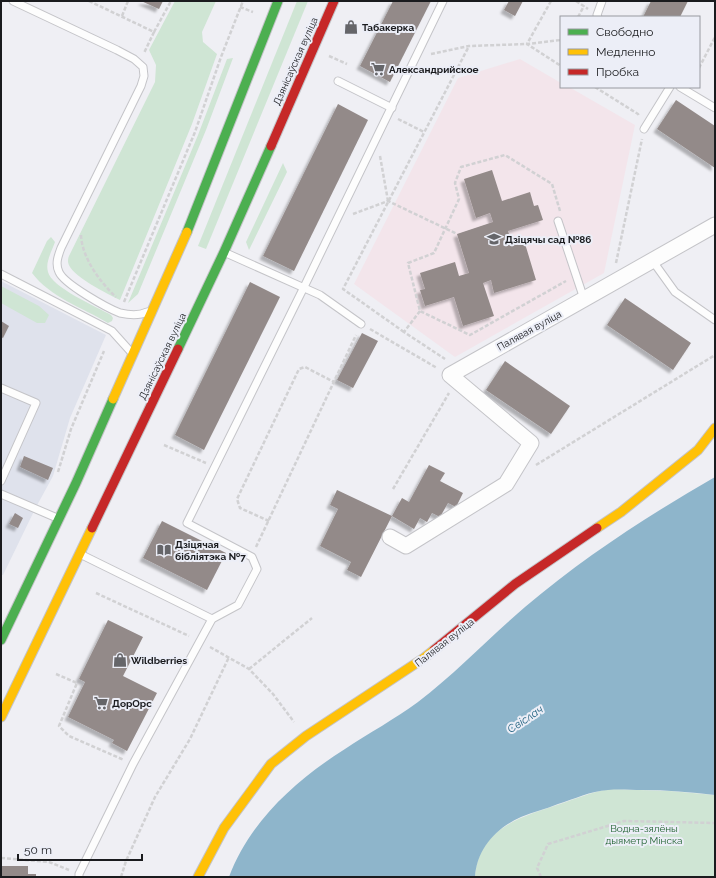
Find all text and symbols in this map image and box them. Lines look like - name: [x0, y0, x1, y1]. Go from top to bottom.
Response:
- street label: Дзянісаўская вуліца: [271, 16, 320, 107]
- legend: [560, 16, 700, 88]
- shop icon: Табакерка: [343, 19, 359, 35]
- place label: Табакерка: [362, 22, 414, 33]
- text: Свободно: [596, 25, 653, 39]
- text: Медленно: [596, 45, 655, 59]
- supermarket icon: Александрийское: [370, 61, 386, 77]
- place label: Александрийское: [389, 64, 479, 75]
- text: Пробка: [596, 65, 639, 79]
- school or university icon: Дзіцячы сад №86: [486, 231, 502, 247]
- place label: Дзіцячы сад №86: [505, 234, 591, 245]
- street label: Палявая вуліца: [495, 308, 563, 353]
- street label: Дзянісаўская вуліца: [137, 311, 188, 401]
- place label: Дзіцячая бібліятэка №7: [175, 539, 246, 562]
- library icon: Дзіцячая бібліятэка №7: [156, 542, 172, 558]
- street label: Палявая вуліца: [413, 616, 476, 669]
- shop icon: Wildberries: [112, 652, 128, 668]
- place label: Wildberries: [131, 655, 187, 666]
- supermarket icon: ДорОрс: [93, 695, 109, 711]
- place label: ДорОрс: [112, 698, 152, 709]
- water label: Свіслач: [505, 703, 546, 736]
- park label: Водна-зялёны дыяметр Мінска: [605, 823, 683, 846]
- scale bar: [18, 836, 142, 862]
- text: 50 m: [24, 843, 52, 857]

